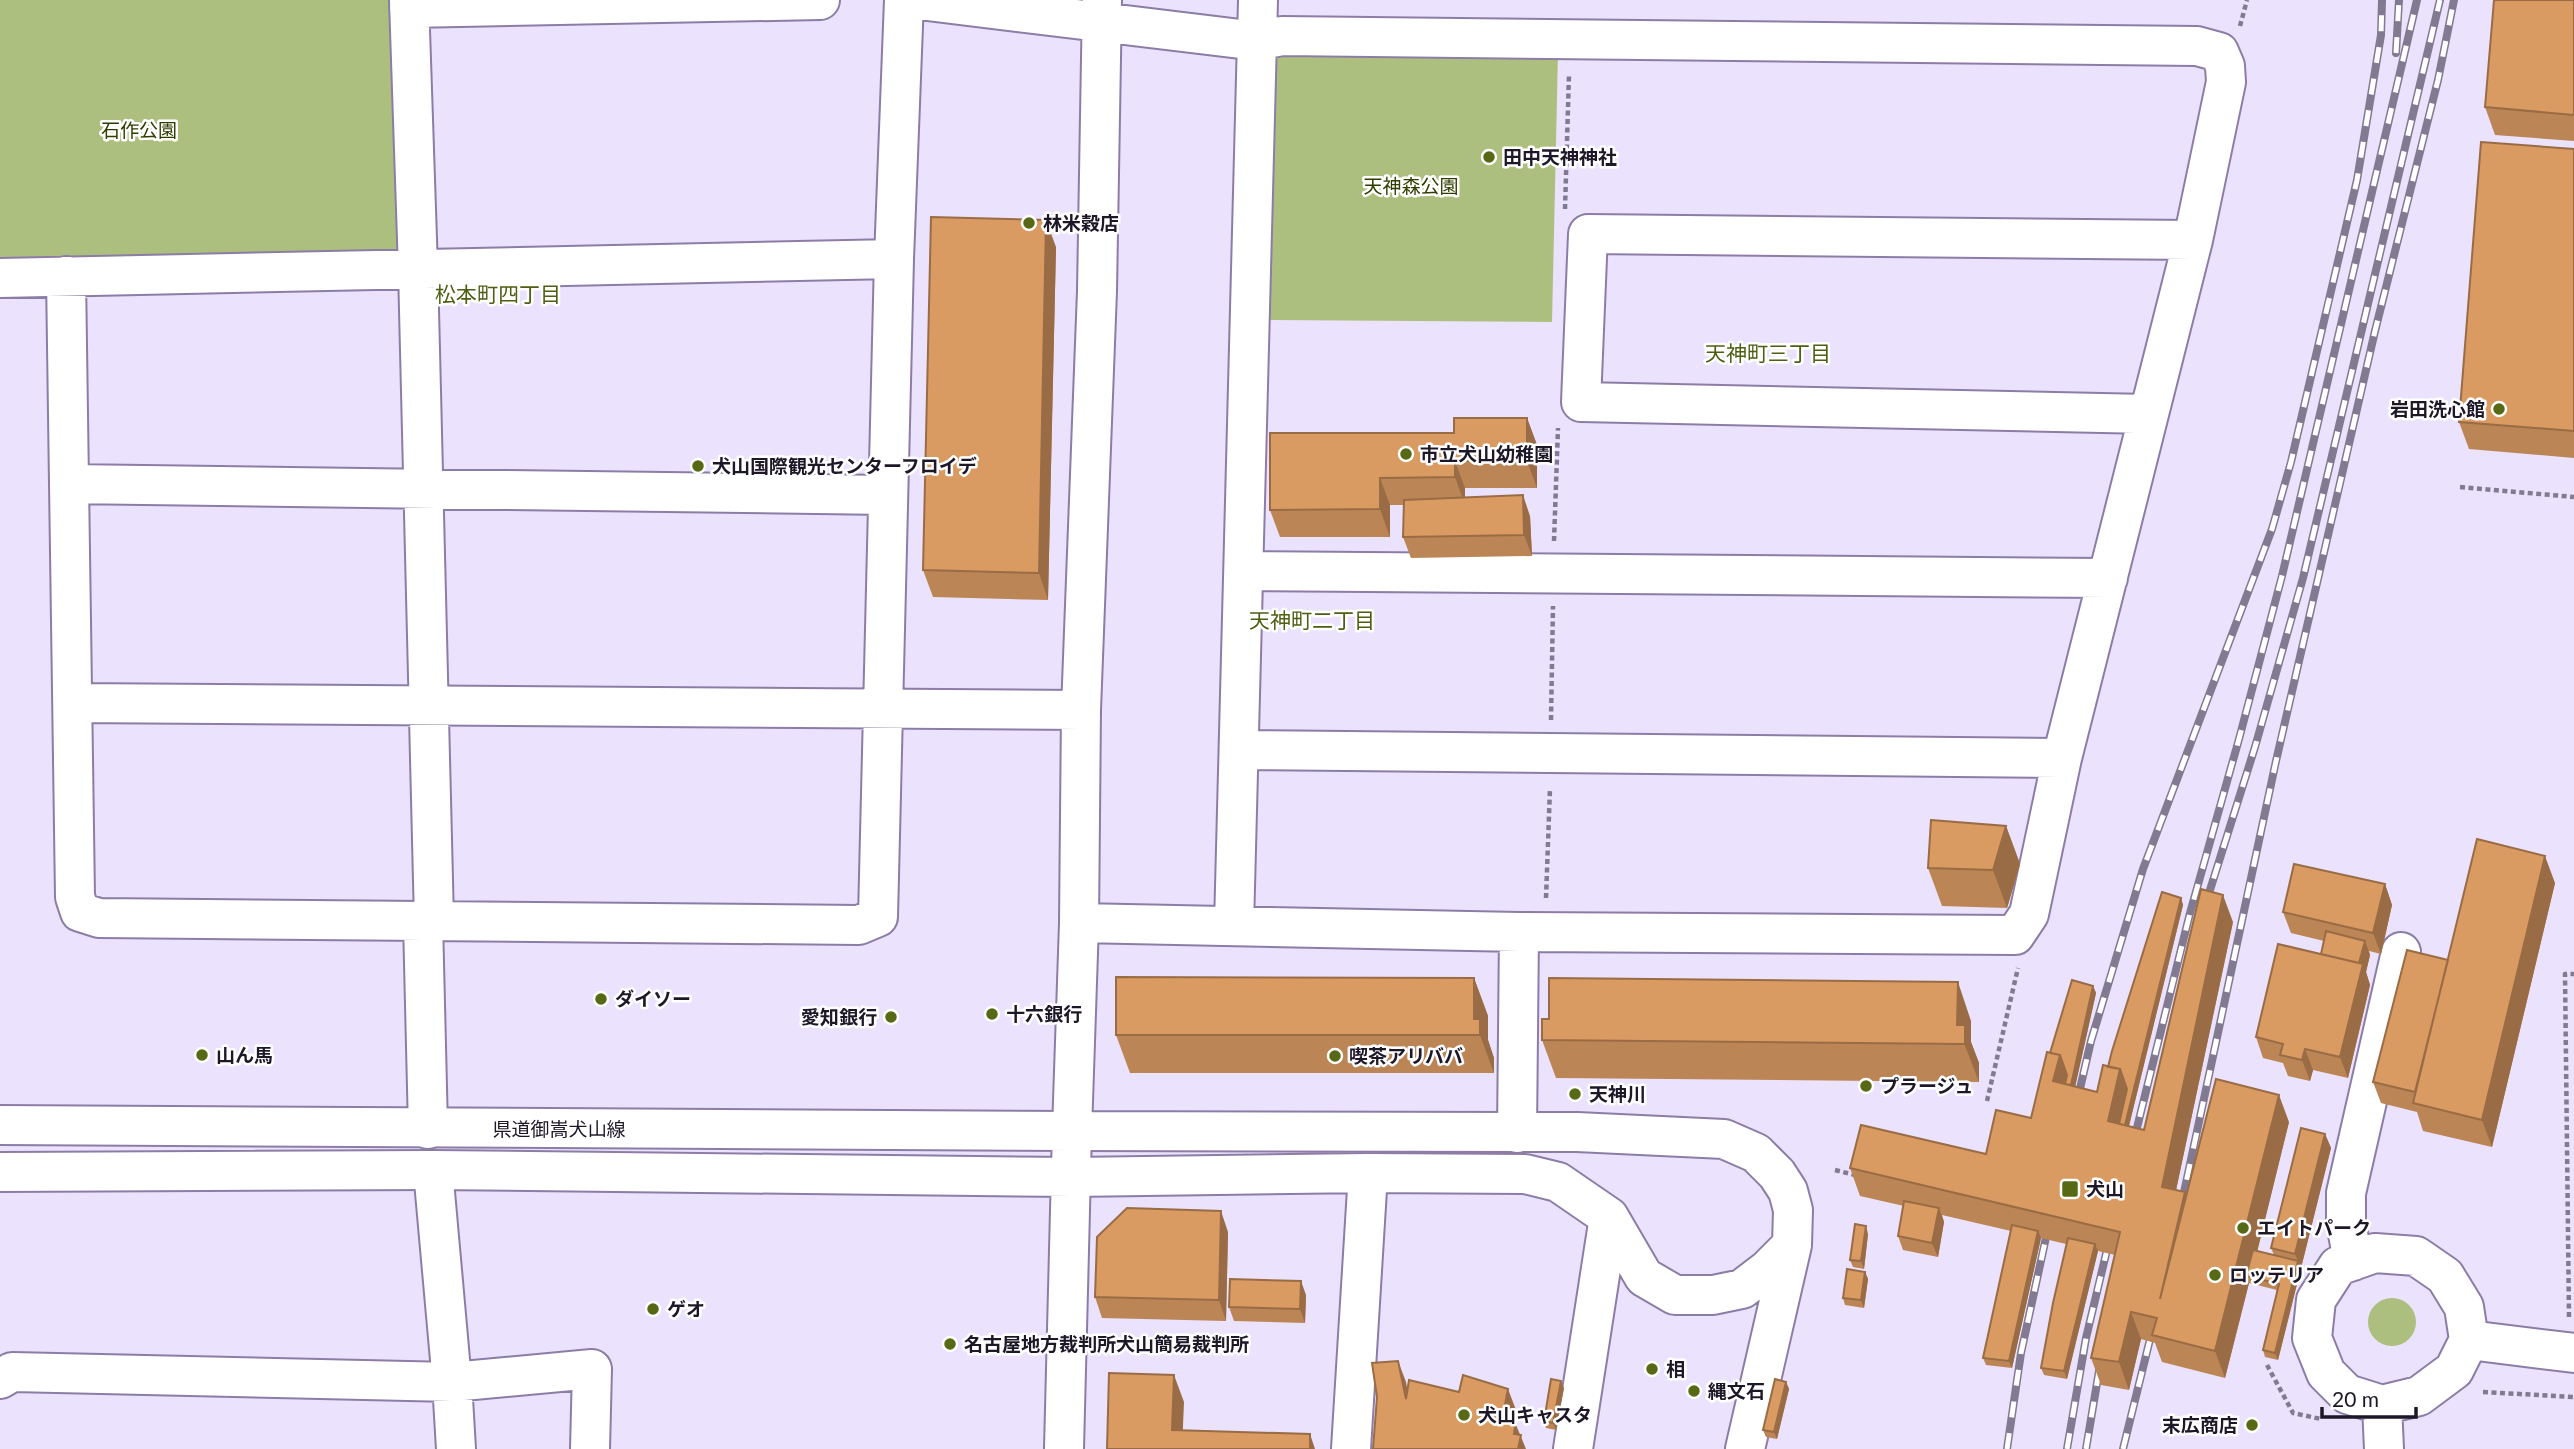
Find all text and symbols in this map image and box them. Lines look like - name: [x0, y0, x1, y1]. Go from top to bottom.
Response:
- park label: 石作公園: [101, 118, 177, 141]
- place label: 田中天神神社: [1503, 145, 1617, 168]
- marker: 田中天神神社: [1481, 149, 1497, 165]
- park label: 天神森公園: [1363, 174, 1459, 197]
- place label: 林米穀店: [1043, 211, 1119, 234]
- marker: 林米穀店: [1021, 215, 1037, 231]
- district label: 松本町四丁目: [435, 281, 561, 306]
- district label: 天神町三丁目: [1705, 340, 1831, 365]
- place label: 岩田洗心館: [2390, 397, 2485, 420]
- marker: 岩田洗心館: [2491, 401, 2507, 417]
- place label: 市立犬山幼稚園: [1420, 442, 1553, 465]
- marker: 市立犬山幼稚園: [1398, 446, 1414, 462]
- place label: 犬山国際観光センターフロイデ: [712, 454, 977, 477]
- marker: 犬山国際観光センターフロイデ: [690, 458, 706, 474]
- district label: 天神町二丁目: [1249, 607, 1375, 632]
- place label: ダイソー: [615, 987, 691, 1010]
- marker: ダイソー: [593, 991, 609, 1007]
- place label: 十六銀行: [1006, 1002, 1082, 1025]
- place label: 愛知銀行: [801, 1005, 877, 1028]
- marker: 十六銀行: [984, 1006, 1000, 1022]
- marker: 愛知銀行: [883, 1009, 899, 1025]
- place label: 山ん馬: [216, 1043, 273, 1066]
- place label: 喫茶アリババ: [1349, 1044, 1463, 1067]
- marker: 山ん馬: [194, 1047, 210, 1063]
- marker: 喫茶アリババ: [1327, 1048, 1343, 1064]
- place label: プラージュ: [1880, 1074, 1973, 1097]
- marker: プラージュ: [1858, 1078, 1874, 1094]
- place label: 天神川: [1589, 1082, 1646, 1105]
- marker: 天神川: [1567, 1086, 1583, 1102]
- street label: 県道御嵩犬山線: [492, 1117, 626, 1140]
- place label: 犬山: [2086, 1177, 2124, 1200]
- marker: 犬山: [2060, 1179, 2080, 1199]
- place label: エイトパーク: [2257, 1216, 2371, 1239]
- marker: エイトパーク: [2235, 1220, 2251, 1236]
- place label: ロッテリア: [2229, 1263, 2324, 1286]
- marker: ロッテリア: [2207, 1267, 2223, 1283]
- place label: ゲオ: [667, 1297, 705, 1320]
- marker: ゲオ: [645, 1301, 661, 1317]
- place label: 名古屋地方裁判所犬山簡易裁判所: [964, 1332, 1249, 1355]
- marker: 名古屋地方裁判所犬山簡易裁判所: [942, 1336, 958, 1352]
- place label: 相: [1666, 1357, 1685, 1380]
- marker: 相: [1644, 1361, 1660, 1377]
- scale bar: [2322, 1376, 2416, 1420]
- place label: 縄文石: [1708, 1379, 1765, 1402]
- marker: 縄文石: [1686, 1383, 1702, 1399]
- text: 20 m: [2332, 1386, 2379, 1411]
- place label: 犬山キャスタ: [1478, 1403, 1592, 1426]
- marker: 犬山キャスタ: [1456, 1407, 1472, 1423]
- place label: 末広商店: [2162, 1413, 2238, 1436]
- marker: 末広商店: [2244, 1417, 2260, 1433]

